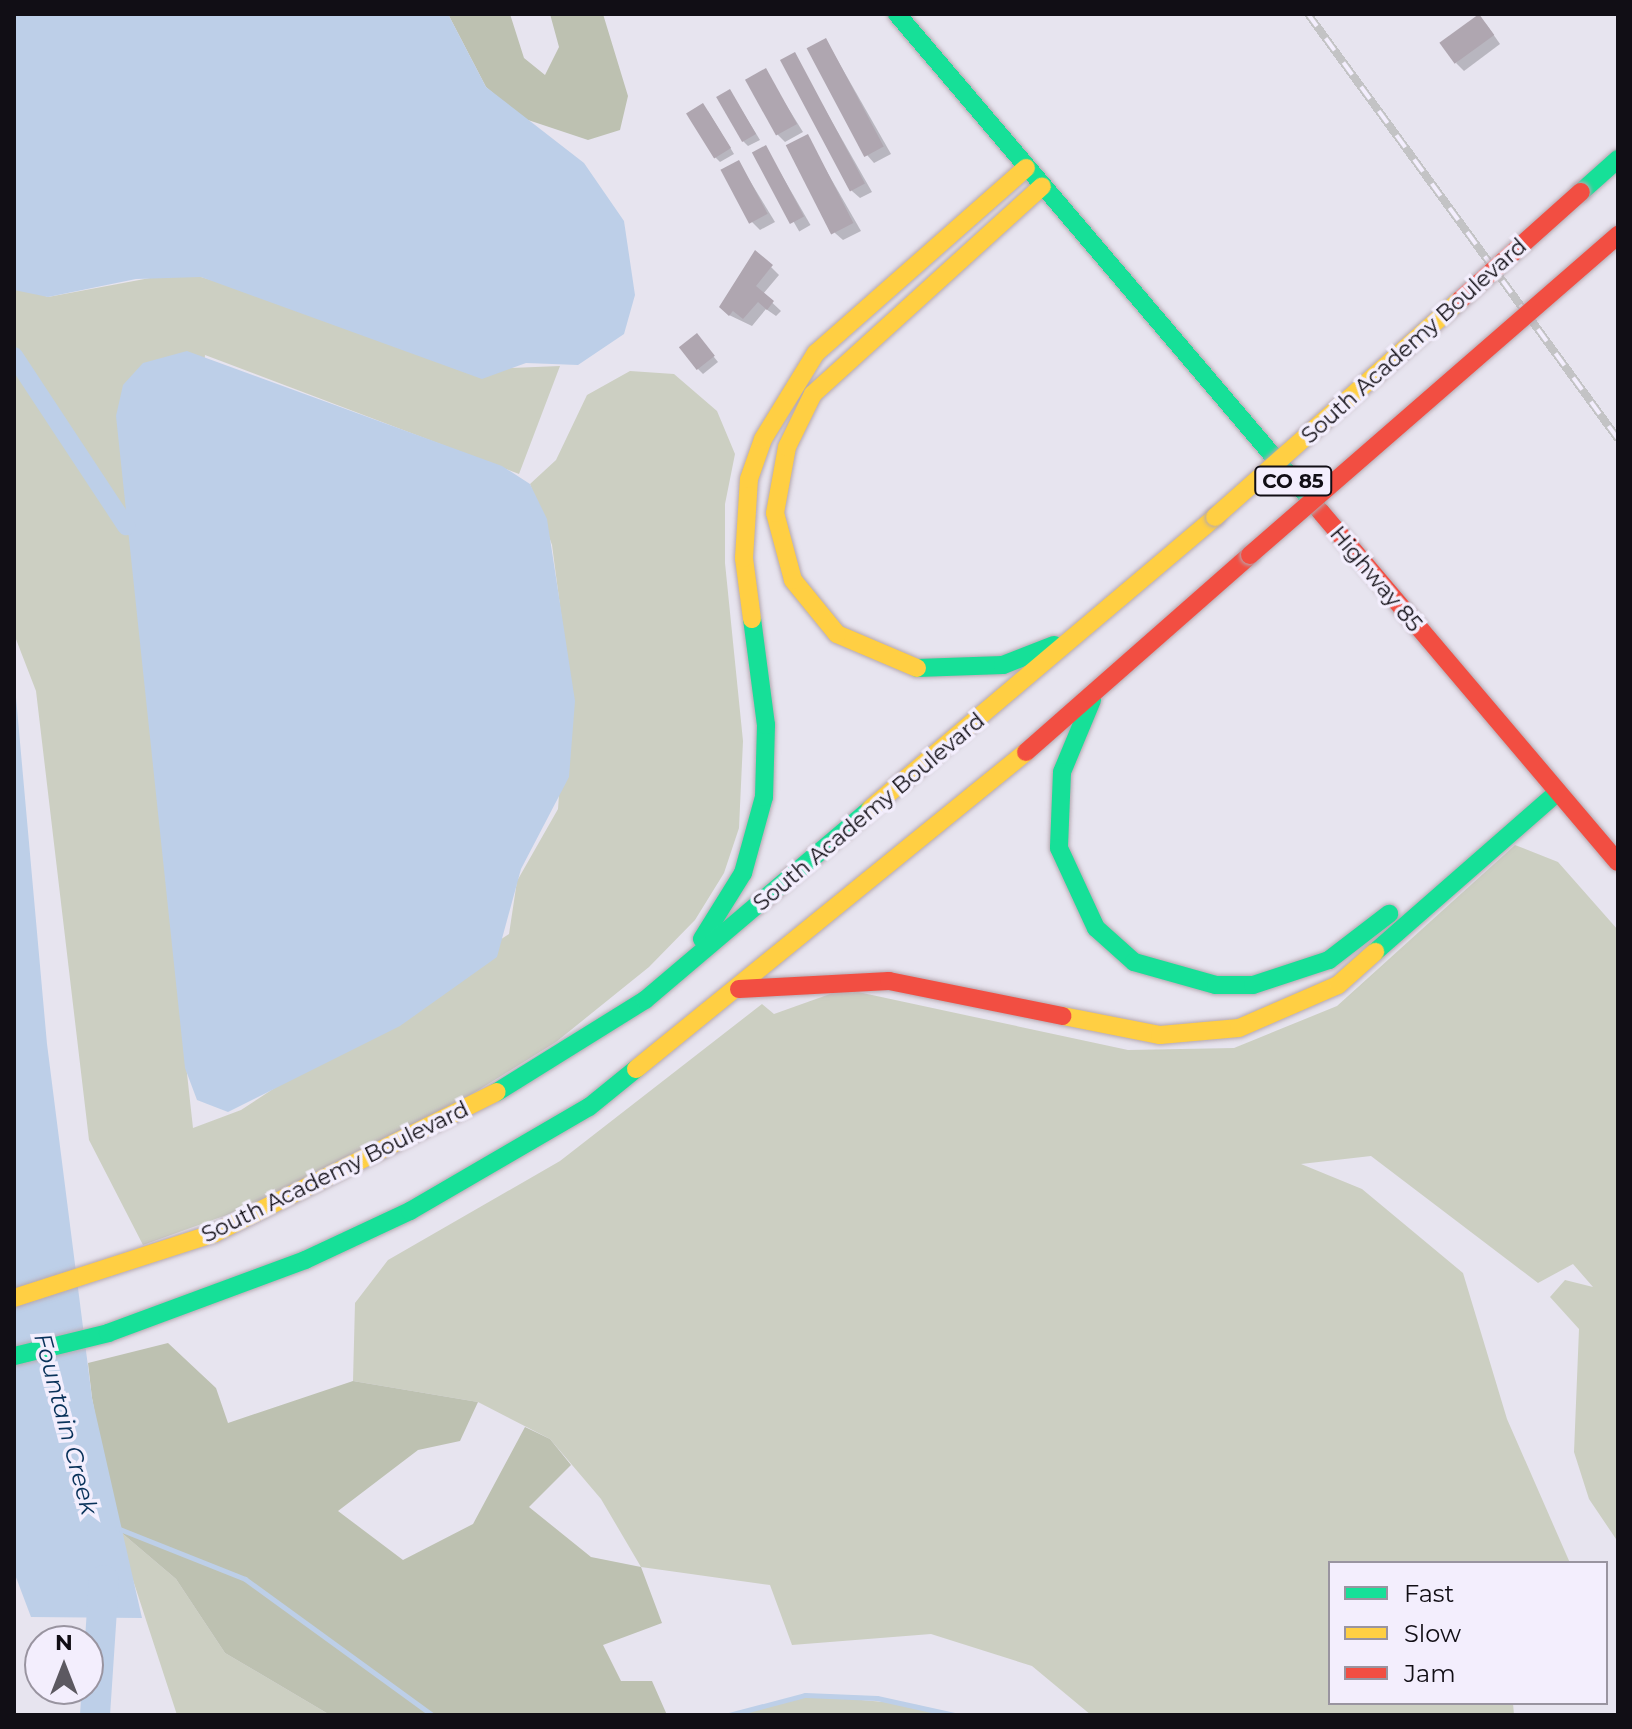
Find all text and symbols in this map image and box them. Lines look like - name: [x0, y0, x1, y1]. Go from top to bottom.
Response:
- street label: South Academy Boulevard: [1296, 233, 1532, 449]
- road number: CO 85: [1253, 465, 1333, 497]
- street label: Highway 85: [1324, 521, 1428, 637]
- street label: South Academy Boulevard: [748, 708, 990, 916]
- street label: South Academy Boulevard: [197, 1096, 473, 1248]
- water label: Fountain Creek: [28, 1330, 104, 1518]
- legend: [1328, 1561, 1608, 1705]
- text: Fast: [1404, 1579, 1454, 1608]
- text: Slow: [1404, 1619, 1461, 1648]
- north arrow: [24, 1625, 104, 1705]
- text: N: [55, 1629, 73, 1656]
- text: Jam: [1404, 1659, 1456, 1688]

